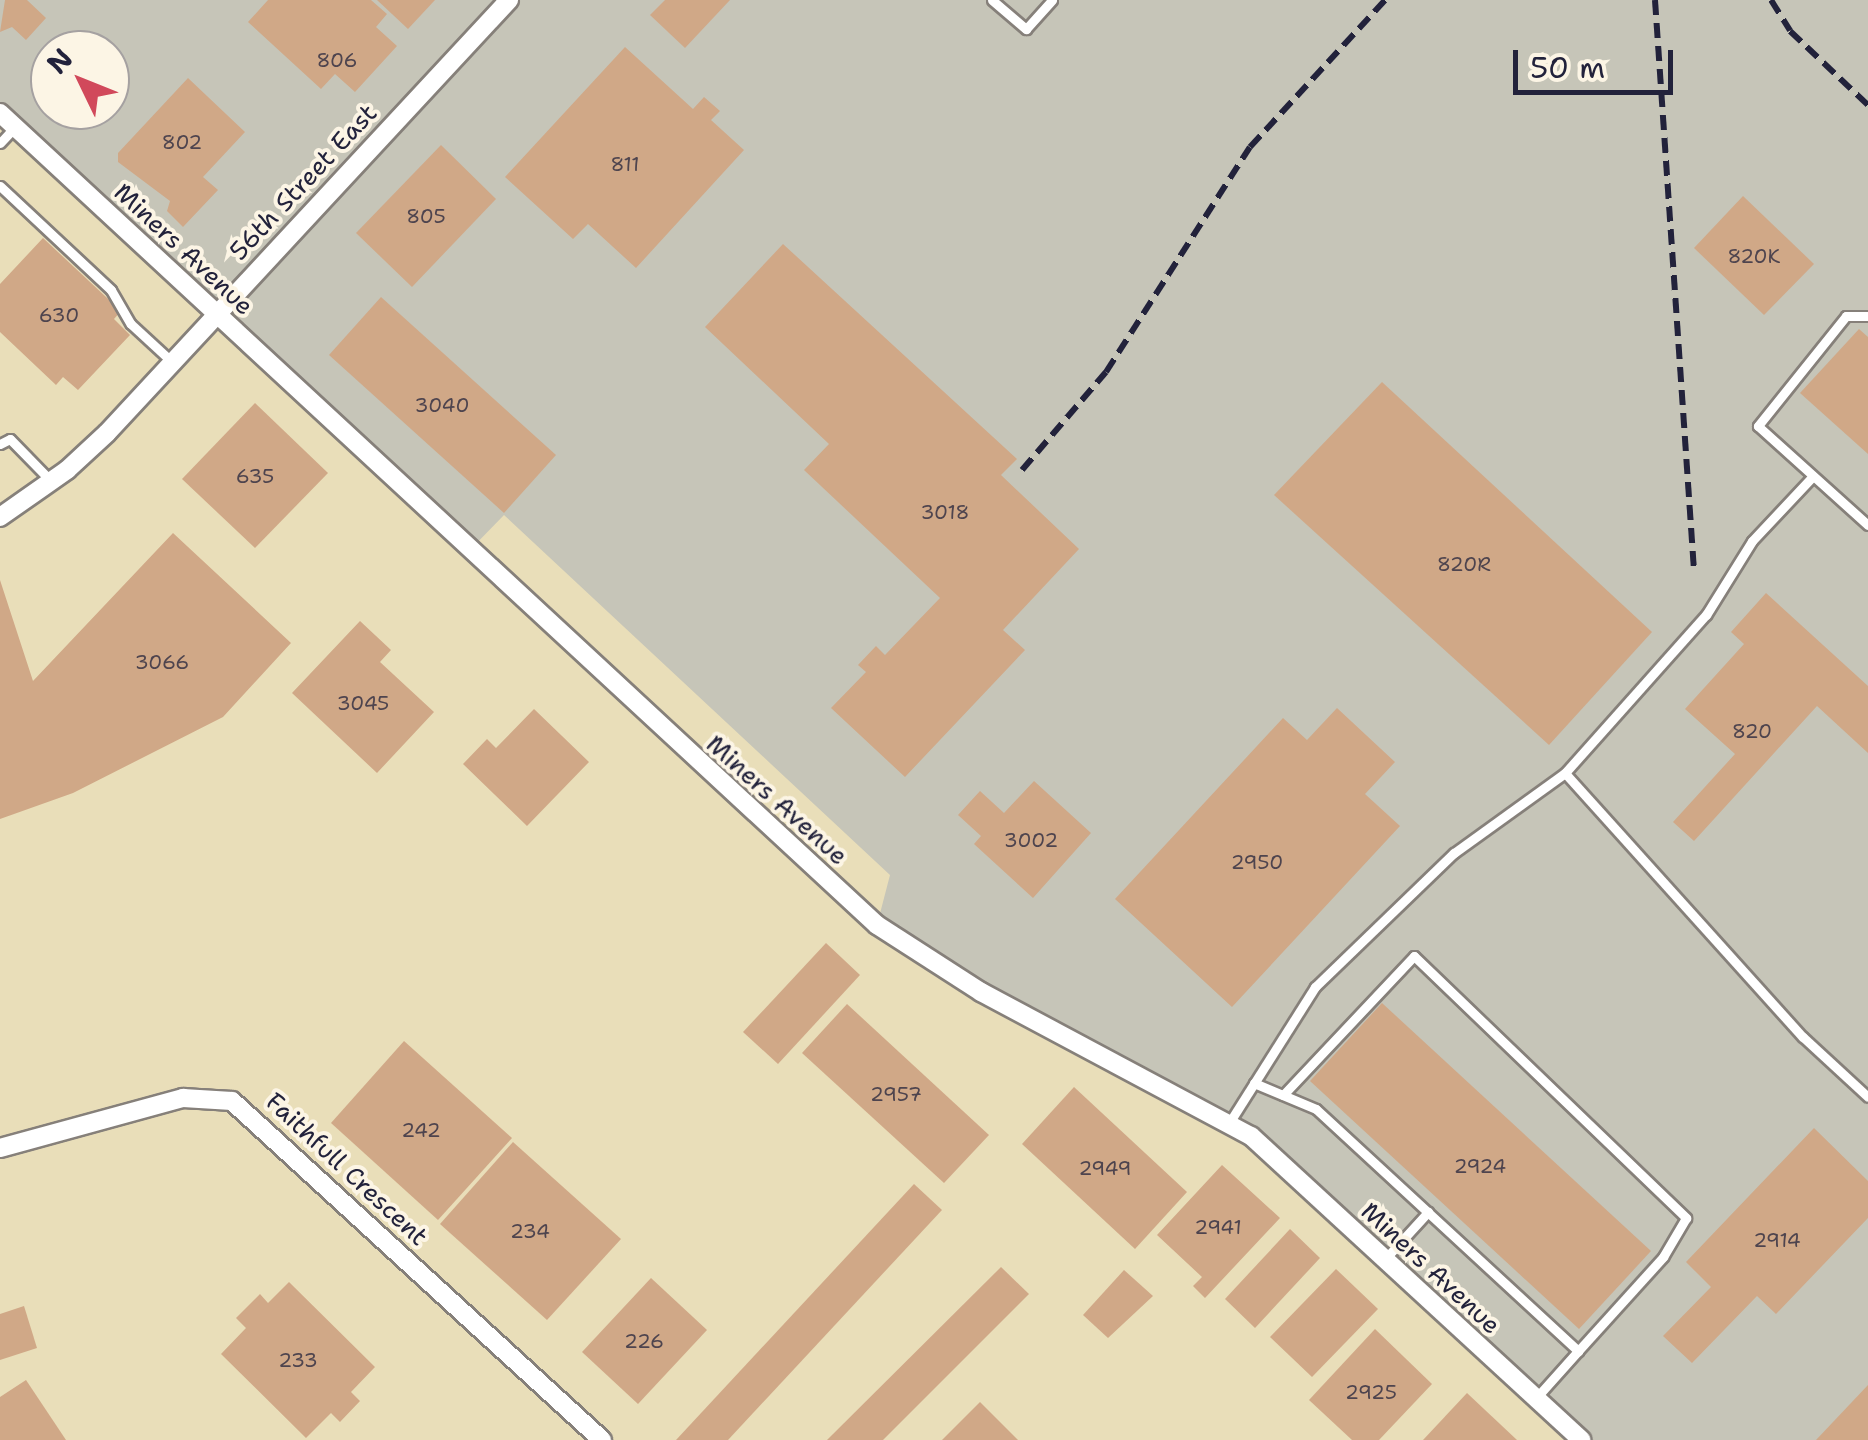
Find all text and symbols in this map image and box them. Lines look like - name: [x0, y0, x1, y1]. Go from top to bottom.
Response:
- north arrow: [30, 30, 130, 130]
- scale bar: [1518, 30, 1678, 92]
- text: N: [38, 40, 81, 82]
- text: 50 m: [1530, 47, 1605, 88]
- house number: 806: [316, 48, 358, 72]
- street label: 56th Street East: [223, 98, 383, 266]
- house number: 802: [162, 130, 202, 154]
- house number: 811: [610, 152, 640, 176]
- street label: Miners Avenue: [108, 177, 260, 321]
- house number: 805: [406, 204, 446, 228]
- house number: 820K: [1727, 244, 1781, 268]
- house number: 630: [39, 303, 79, 327]
- house number: 3040: [415, 393, 469, 417]
- house number: 635: [236, 464, 274, 488]
- house number: 3018: [920, 500, 970, 524]
- house number: 820R: [1437, 552, 1491, 576]
- house number: 3066: [135, 650, 189, 674]
- house number: 3045: [337, 691, 389, 715]
- house number: 820: [1732, 719, 1772, 743]
- street label: Miners Avenue: [700, 729, 854, 871]
- house number: 3002: [1004, 828, 1058, 852]
- house number: 2950: [1231, 850, 1283, 874]
- house number: 2957: [870, 1082, 922, 1106]
- street label: Faithfull Crescent: [260, 1086, 434, 1252]
- house number: 242: [401, 1118, 441, 1142]
- house number: 2924: [1454, 1154, 1506, 1178]
- house number: 2949: [1078, 1156, 1132, 1180]
- street label: Miners Avenue: [1355, 1196, 1507, 1340]
- house number: 2941: [1194, 1215, 1242, 1239]
- house number: 234: [510, 1219, 550, 1243]
- house number: 2914: [1753, 1228, 1801, 1252]
- house number: 226: [624, 1329, 664, 1353]
- house number: 233: [278, 1348, 318, 1372]
- house number: 2925: [1345, 1380, 1397, 1404]

